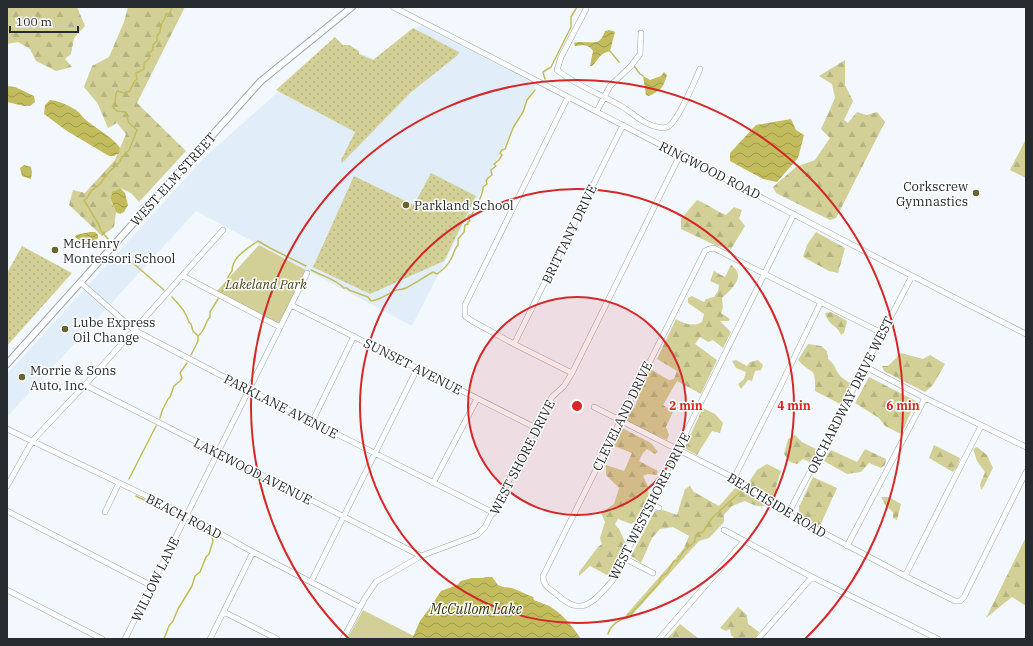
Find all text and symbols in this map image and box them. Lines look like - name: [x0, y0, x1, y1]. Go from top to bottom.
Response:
- scale bar: [10, 8, 78, 34]
- text: 100 m: [16, 14, 52, 29]
- street label: WEST ELM STREET: [127, 129, 220, 230]
- street label: RINGWOOD ROAD: [656, 138, 763, 203]
- place label: Corkscrew Gymnastics: [896, 178, 968, 210]
- street label: BRITTANY DRIVE: [538, 182, 601, 287]
- marker: Corkscrew Gymnastics: [971, 188, 981, 198]
- place label: Parkland School: [414, 197, 514, 214]
- marker: Parkland School: [401, 200, 411, 210]
- place label: McHenry Montessori School: [63, 235, 176, 267]
- marker: McHenry Montessori School: [50, 245, 60, 255]
- park label: Lakeland Park: [224, 276, 307, 293]
- street label: ORCHARDWAY DRIVE WEST: [803, 313, 898, 477]
- place label: Lube Express Oil Change: [73, 314, 155, 346]
- marker: Lube Express Oil Change: [60, 324, 70, 334]
- street label: SUNSET AVENUE: [361, 334, 465, 399]
- street label: CLEVELAND DRIVE: [589, 359, 656, 474]
- place label: Morrie & Sons Auto, Inc.: [30, 362, 116, 394]
- street label: PARKLANE AVENUE: [221, 370, 341, 443]
- marker: Morrie & Sons Auto, Inc.: [17, 372, 27, 382]
- street label: WEST SHORE DRIVE: [486, 397, 559, 517]
- text: 2 min: [669, 398, 703, 413]
- text: 4 min: [777, 398, 811, 413]
- text: 6 min: [886, 398, 920, 413]
- centre of rings: [570, 399, 584, 413]
- street label: WEST WESTSHORE DRIVE: [605, 430, 694, 583]
- street label: LAKEWOOD AVENUE: [191, 434, 315, 509]
- street label: BEACHSIDE ROAD: [724, 469, 829, 542]
- street label: BEACH ROAD: [143, 490, 225, 543]
- street label: WILLOW LANE: [128, 534, 183, 624]
- water label: McCullom Lake: [429, 600, 523, 618]

